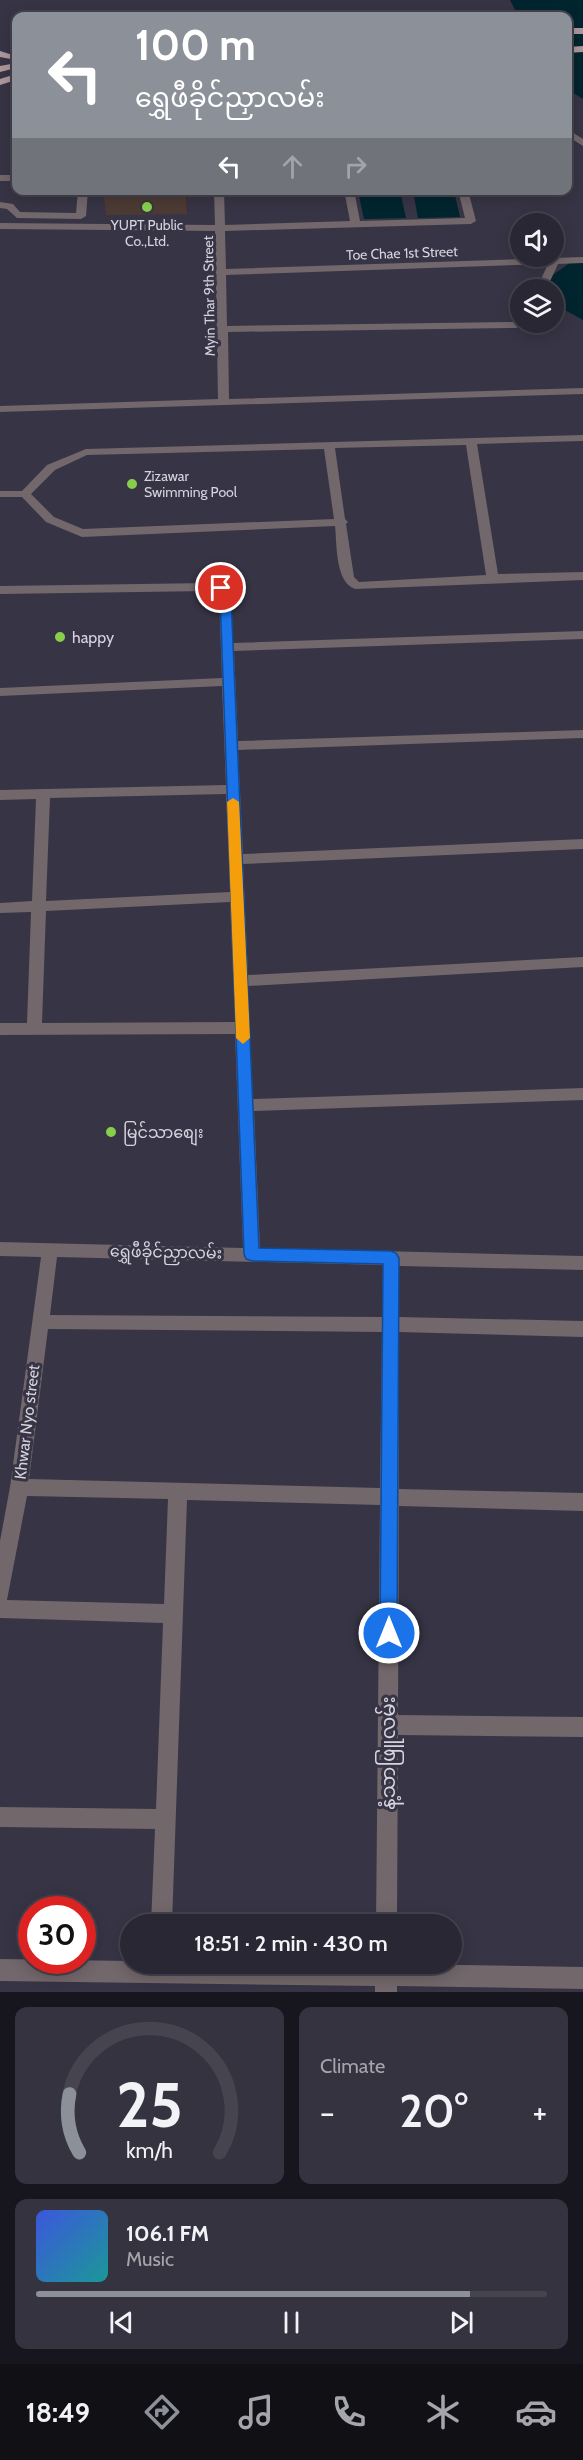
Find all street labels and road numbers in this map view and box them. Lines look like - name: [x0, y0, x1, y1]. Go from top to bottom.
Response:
- street label: Myin Thar 9th Street: [199, 235, 219, 357]
- street label: Toe Chae 1st Street: [346, 242, 458, 264]
- street label: ရွှေဖီခိုင်ညှာလမ်း: [110, 1240, 222, 1267]
- street label: Khwar Nyo street: [11, 1363, 44, 1481]
- street label: နံ့သာဖြူလမ်း: [374, 1696, 404, 1810]

